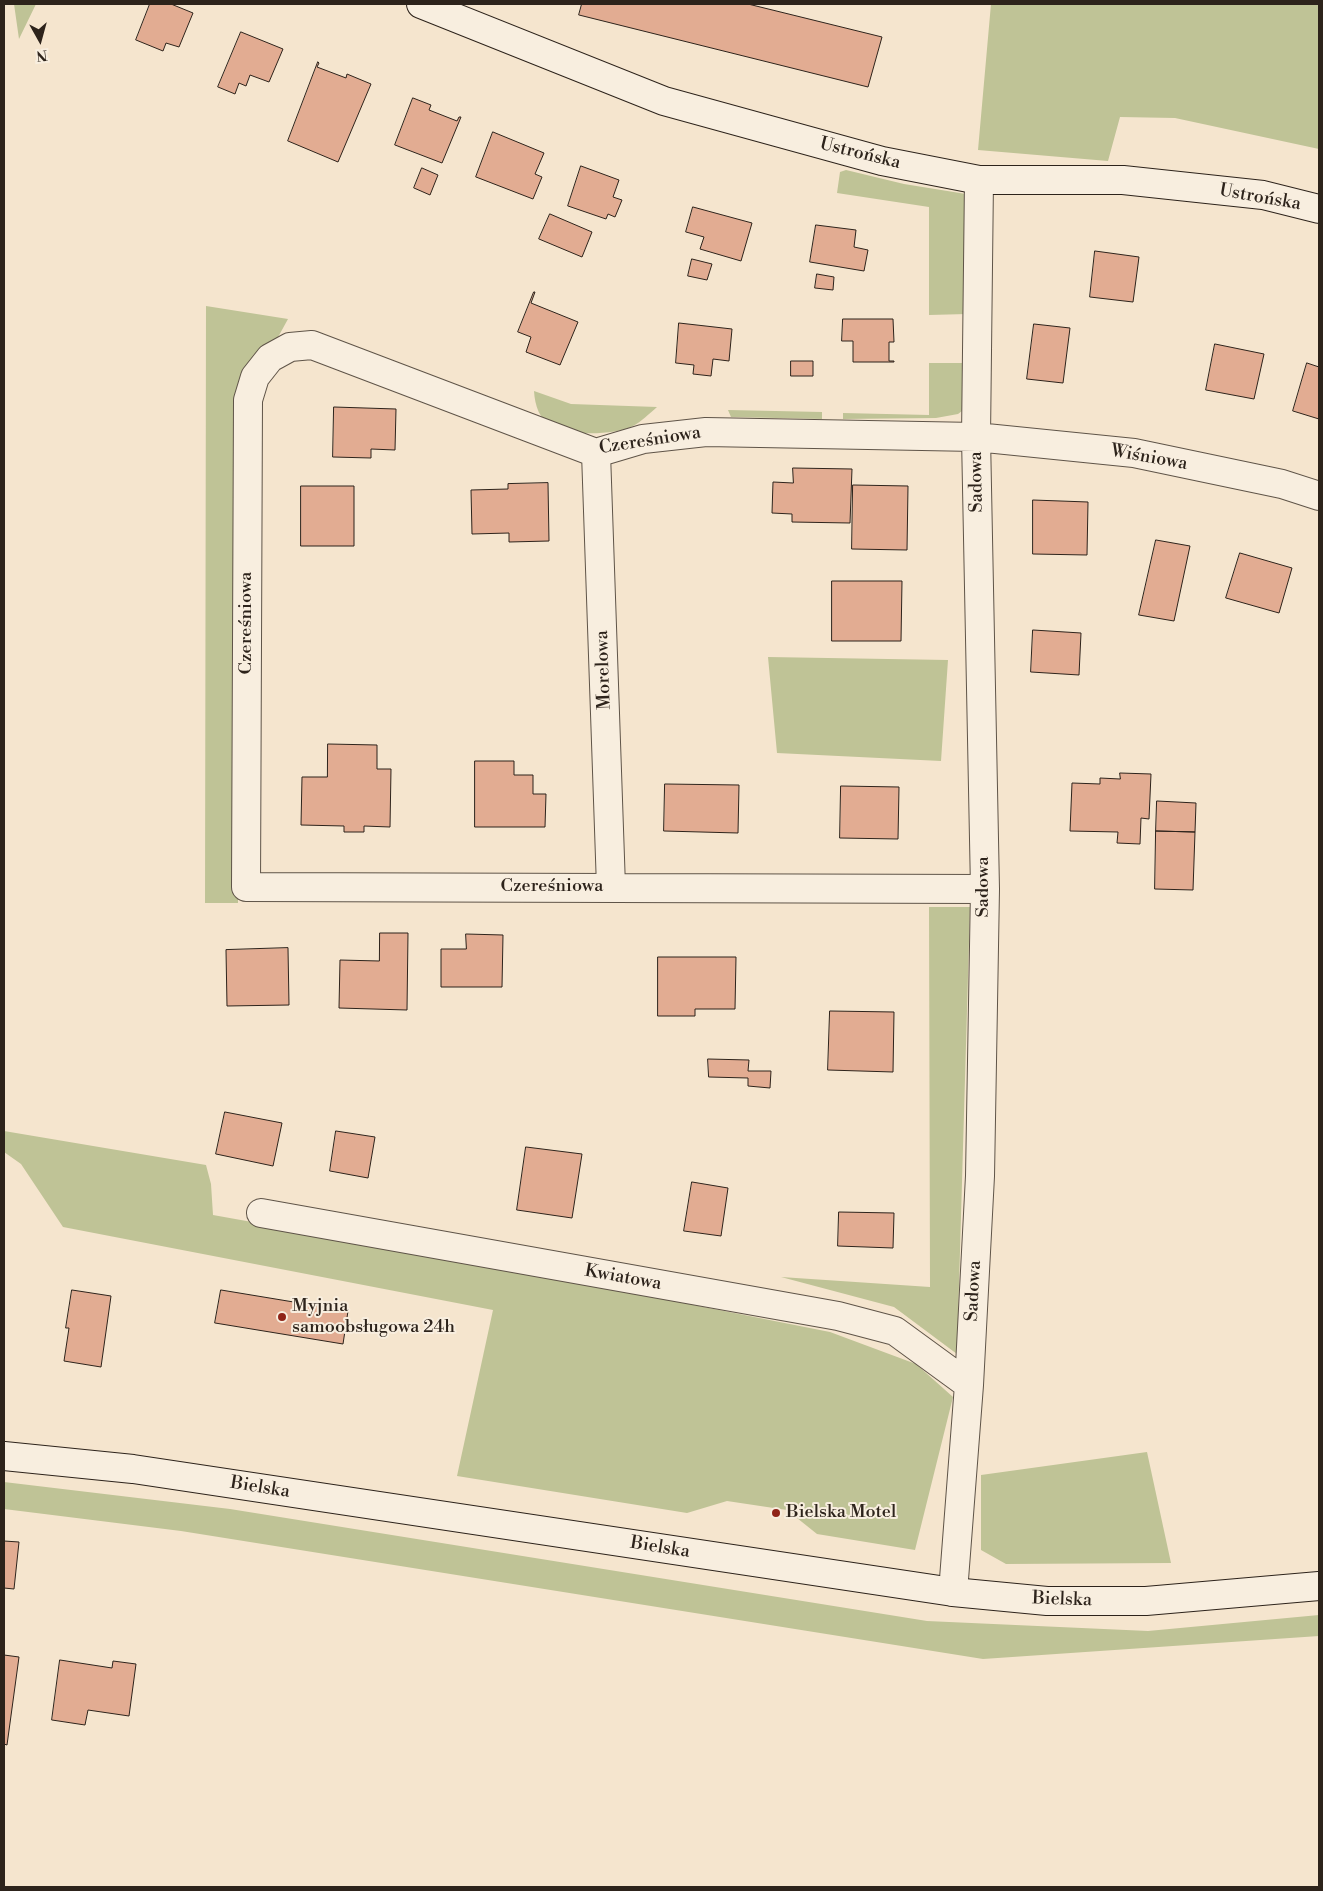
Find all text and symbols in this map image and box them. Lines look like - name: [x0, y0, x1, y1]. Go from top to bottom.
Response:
- north arrow: [15, 15, 65, 65]
- text: N: [35, 45, 48, 64]
- street label: Ustrońska: [817, 134, 903, 174]
- street label: Ustrońska: [1217, 180, 1303, 216]
- street label: Czereśniowa: [598, 422, 702, 460]
- street label: Wiśniowa: [1109, 441, 1189, 475]
- street label: Sadowa: [966, 451, 988, 513]
- street label: Czereśniowa: [236, 572, 258, 674]
- street label: Morelowa: [592, 630, 616, 710]
- street label: Sadowa: [973, 856, 995, 918]
- street label: Czereśniowa: [501, 876, 603, 898]
- street label: Sadowa: [962, 1260, 986, 1322]
- street label: Kwiatowa: [583, 1261, 663, 1295]
- place label: Myjnia samoobsługowa 24h: [292, 1296, 455, 1338]
- marker: Myjnia samoobsługowa 24h: [276, 1311, 288, 1323]
- street label: Bielska: [229, 1473, 291, 1503]
- place label: Bielska Motel: [786, 1502, 896, 1524]
- marker: Bielska Motel: [770, 1507, 782, 1519]
- street label: Bielska: [629, 1533, 691, 1563]
- street label: Bielska: [1032, 1588, 1092, 1612]

